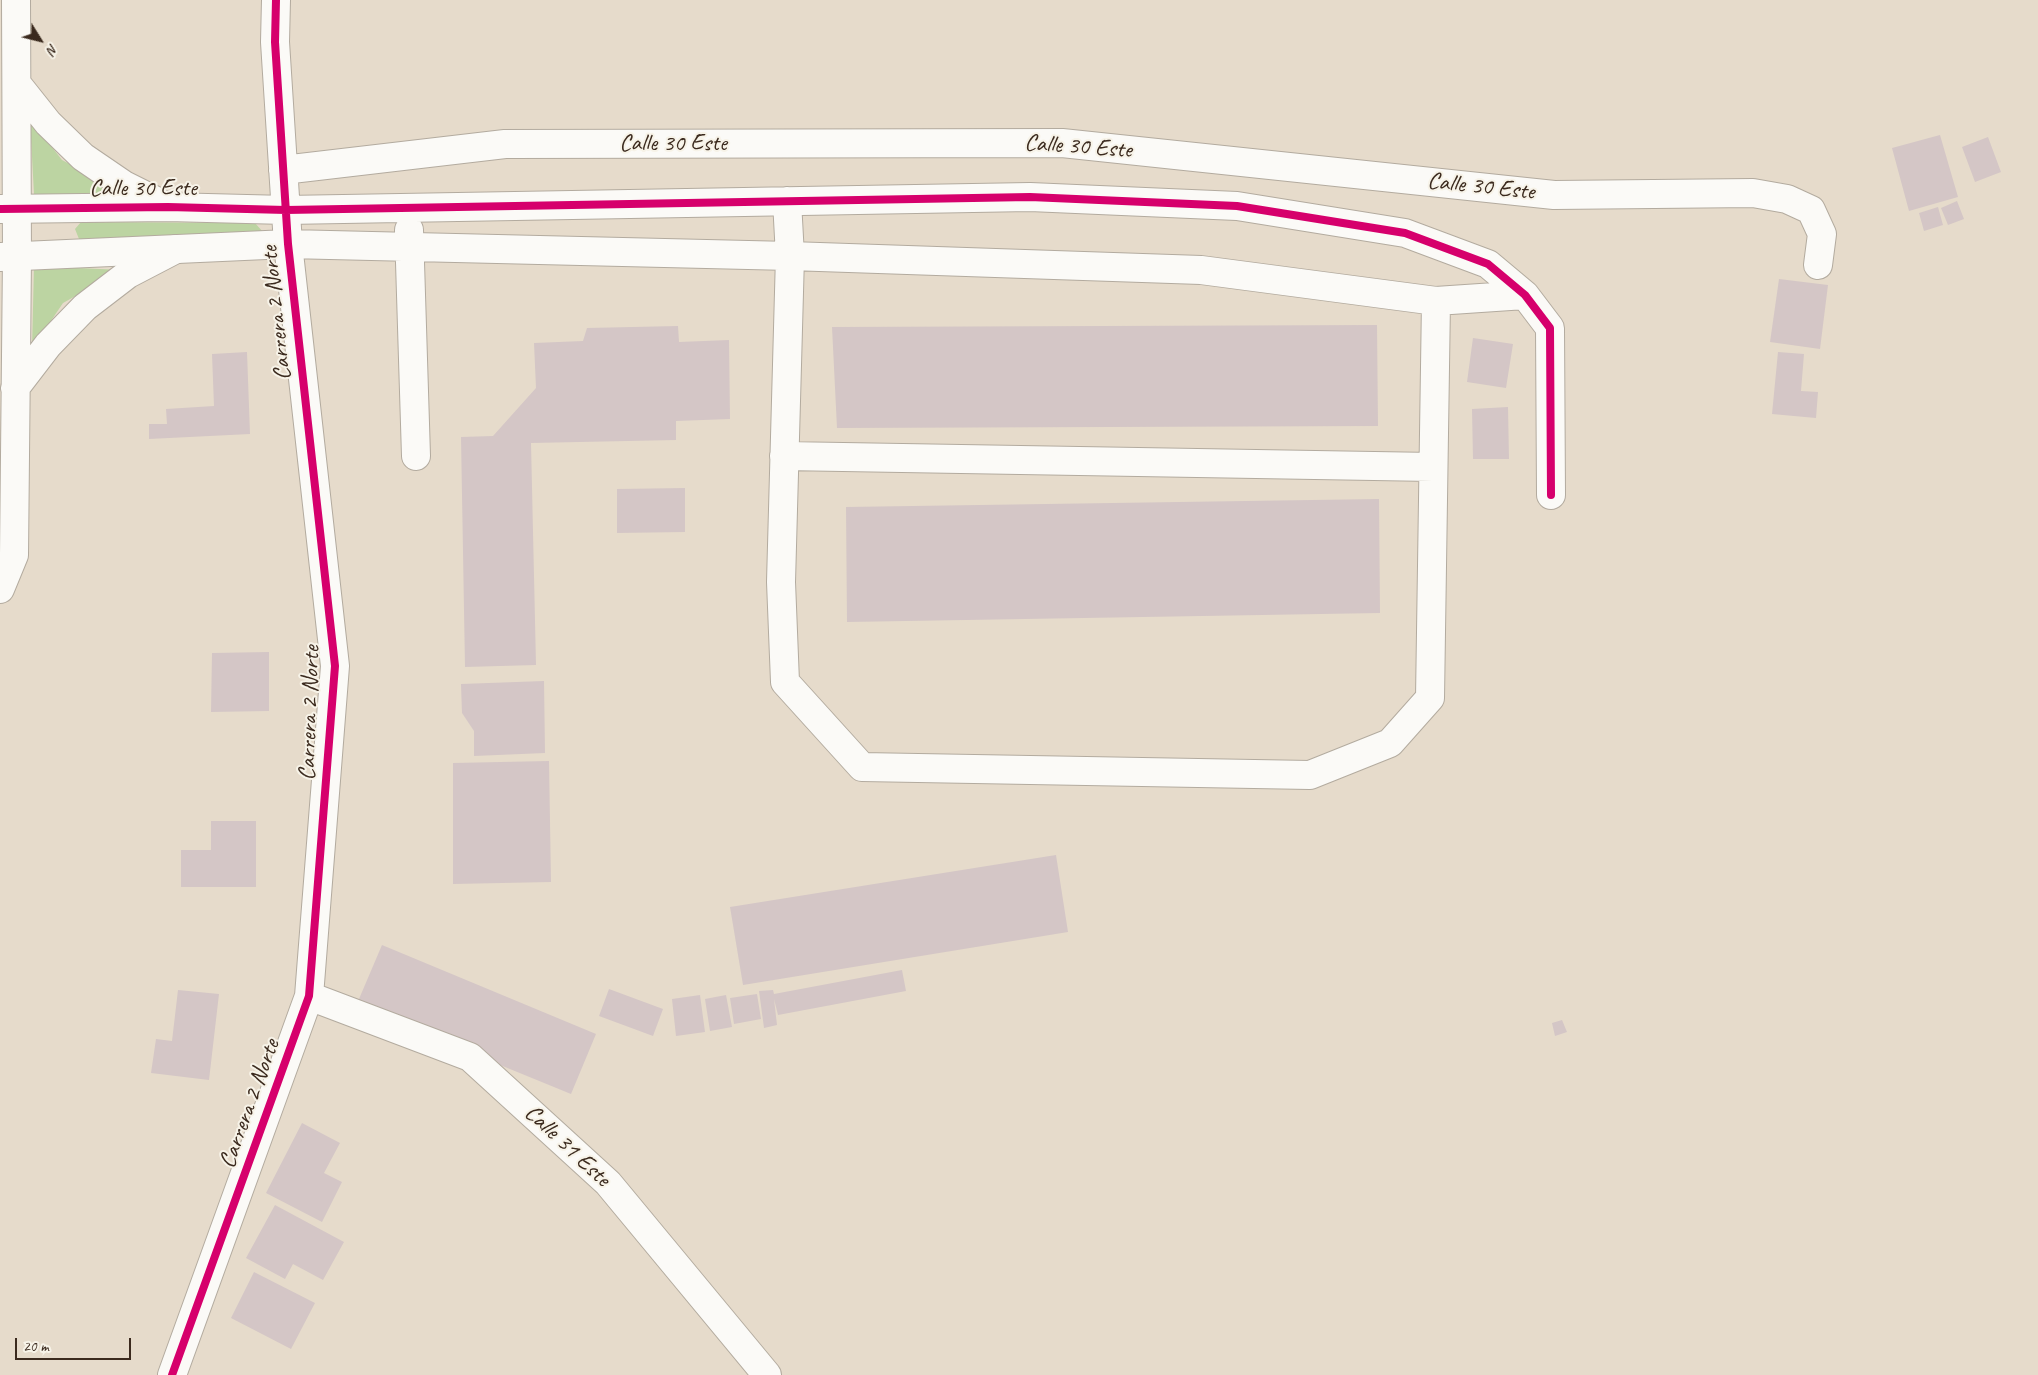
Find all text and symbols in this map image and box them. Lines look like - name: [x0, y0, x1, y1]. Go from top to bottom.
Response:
- north arrow: [15, 15, 65, 65]
- text: N: [43, 41, 62, 58]
- street label: Calle 30 Este: [1023, 129, 1133, 165]
- street label: Calle 30 Este: [619, 130, 727, 158]
- street label: Calle 30 Este: [1426, 167, 1536, 207]
- street label: Calle 30 Este: [89, 175, 197, 203]
- street label: Carrera 2 Norte: [256, 244, 298, 382]
- street label: Carrera 2 Norte: [293, 645, 327, 781]
- street label: Carrera 2 Norte: [213, 1036, 287, 1172]
- street label: Calle 31 Este: [518, 1099, 616, 1193]
- scale bar: [18, 1328, 134, 1360]
- text: 20 m: [23, 1337, 49, 1356]

